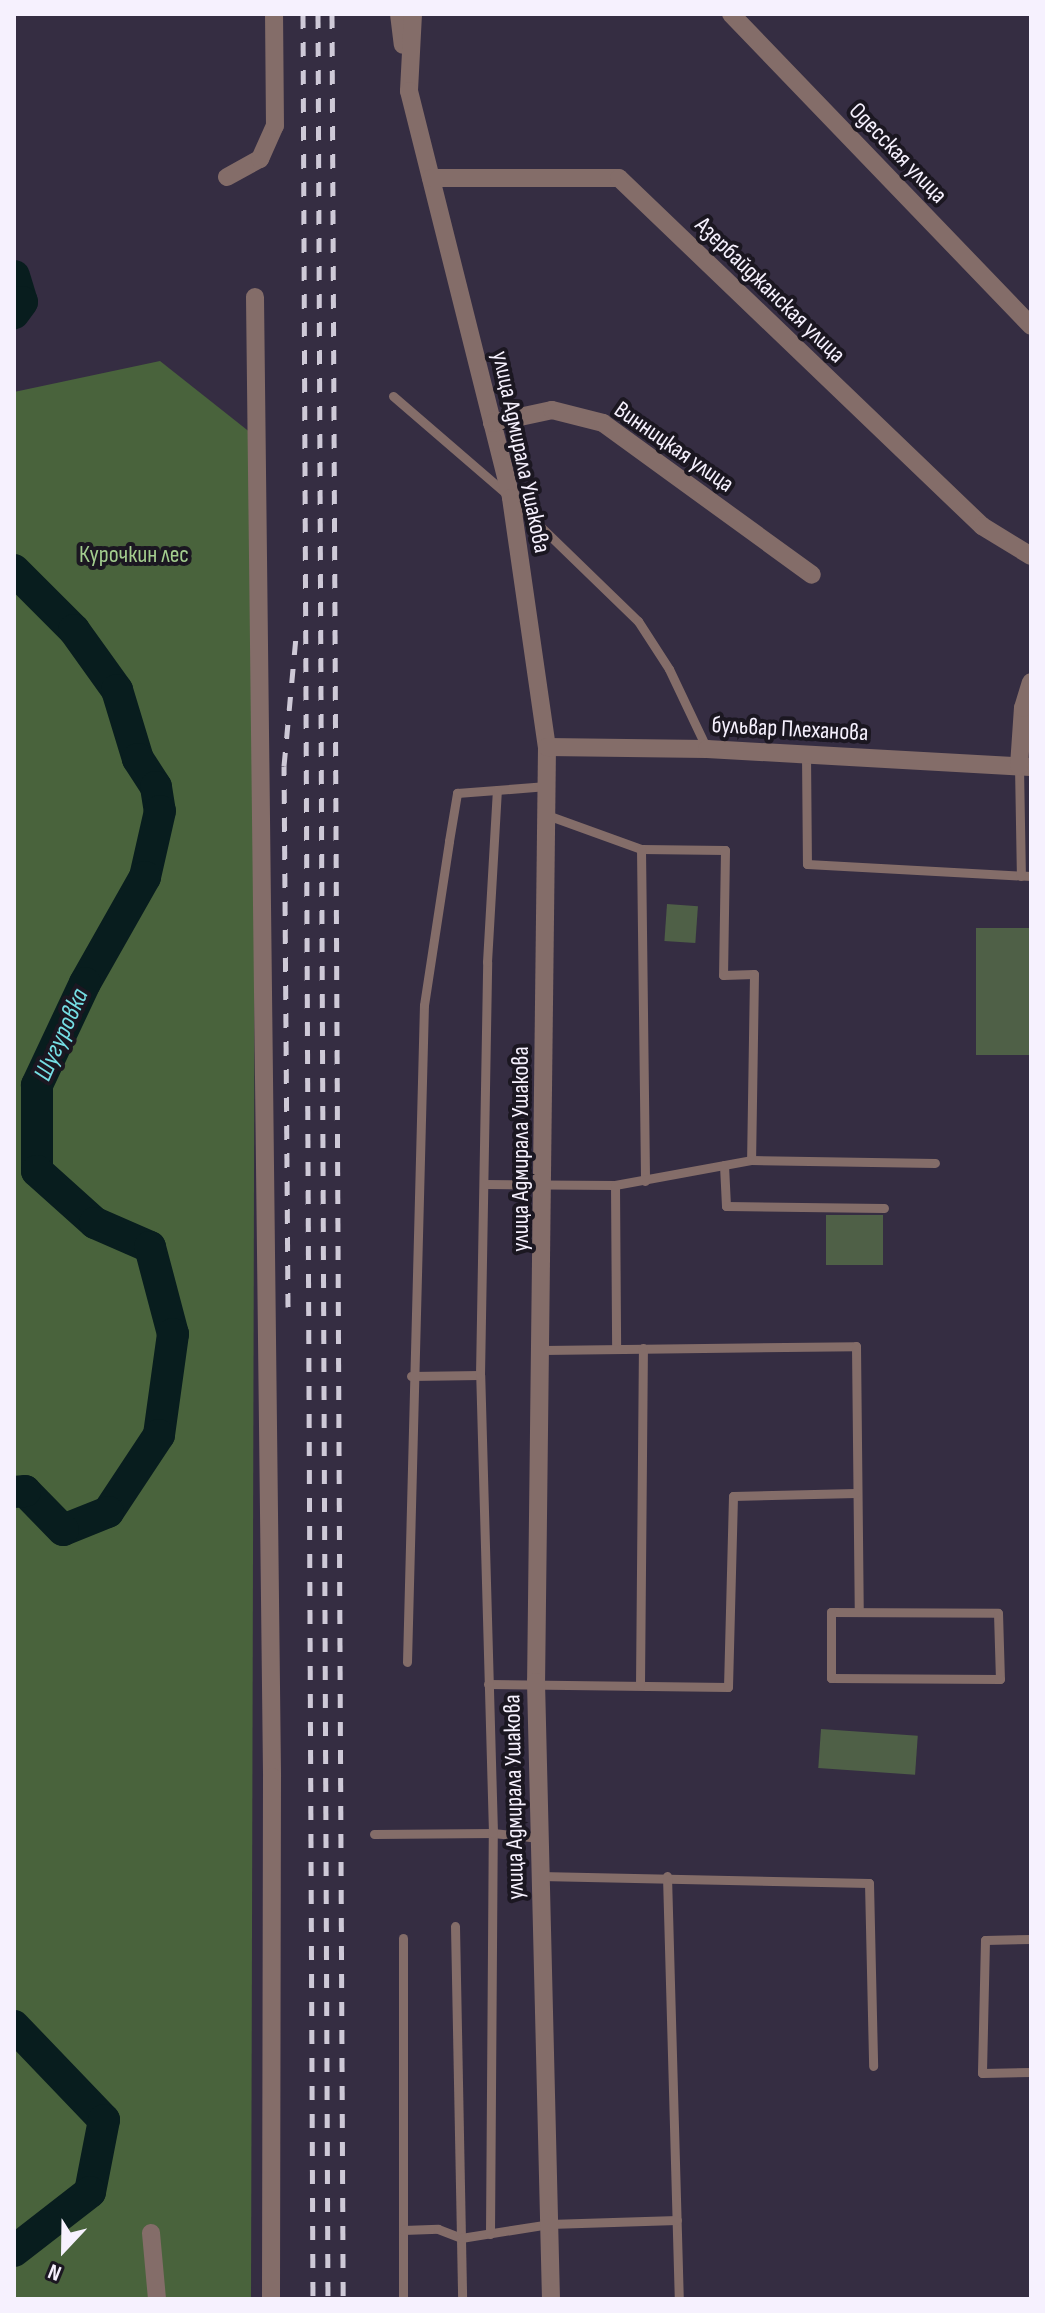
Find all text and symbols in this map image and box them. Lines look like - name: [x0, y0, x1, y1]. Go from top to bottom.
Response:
- street label: Одесская улица: [843, 97, 953, 209]
- street label: Азербайджанская улица: [689, 211, 851, 369]
- street label: улица Адмирала Ушакова: [486, 349, 556, 555]
- street label: Винницкая улица: [609, 395, 739, 499]
- park label: Курочкин лес: [79, 541, 189, 569]
- street label: бульвар Плеханова: [711, 711, 869, 747]
- water label: Шугуровка: [28, 984, 96, 1086]
- street label: улица Адмирала Ушакова: [507, 1046, 535, 1252]
- street label: улица Адмирала Ушакова: [498, 1694, 530, 1900]
- north arrow: [24, 2209, 104, 2289]
- text: N: [44, 2257, 65, 2286]

